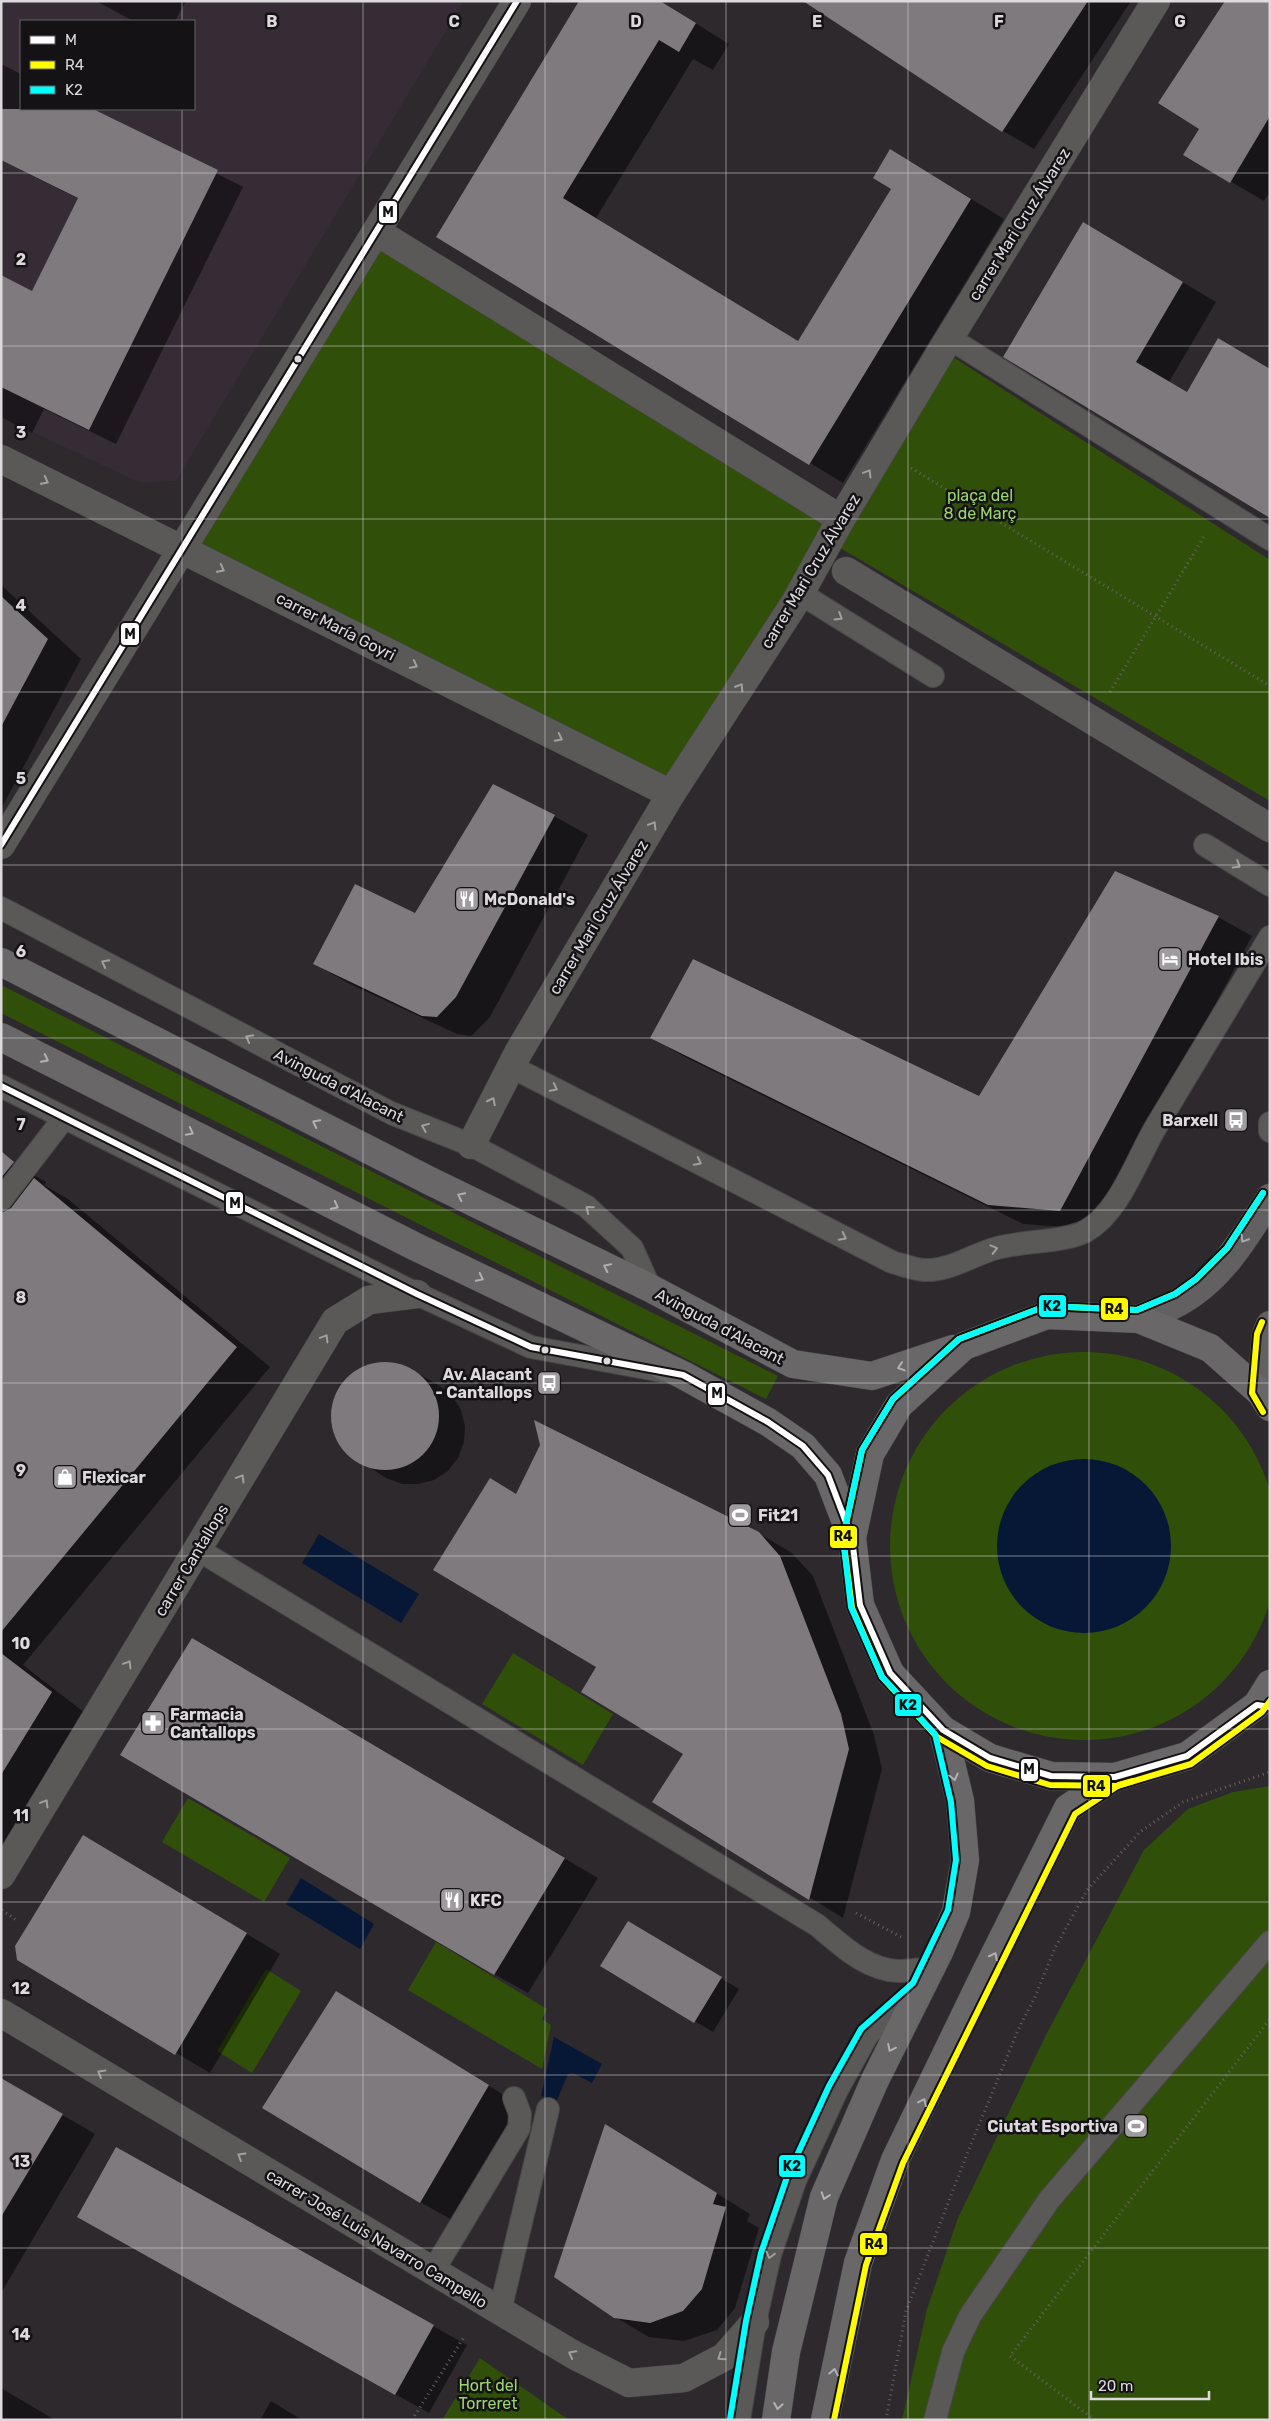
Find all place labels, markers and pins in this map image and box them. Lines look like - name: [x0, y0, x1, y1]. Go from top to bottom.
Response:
- unlabelled marker: [293, 354, 303, 364]
- restaurant icon: McDonald's: [454, 886, 480, 912]
- place label: McDonald's: [484, 890, 575, 909]
- hotel icon: Hotel Ibis: [1157, 946, 1183, 972]
- place label: Hotel Ibis: [1188, 950, 1263, 969]
- bus stop icon: Barxell: [1223, 1107, 1249, 1133]
- place label: Barxell: [1162, 1111, 1218, 1130]
- unlabelled marker: [540, 1345, 550, 1355]
- unlabelled marker: [602, 1356, 612, 1366]
- place label: Av. Alacant - Cantallops: [435, 1365, 533, 1402]
- bus stop icon: Av. Alacant - Cantallops: [536, 1370, 562, 1396]
- shop icon: Flexicar: [52, 1464, 78, 1490]
- place label: Flexicar: [82, 1468, 147, 1487]
- sports icon: Fit21: [727, 1502, 753, 1528]
- place label: Fit21: [758, 1506, 798, 1525]
- place label: Farmacia Cantallops: [170, 1705, 256, 1742]
- pharmacy icon: Farmacia Cantallops: [140, 1710, 166, 1736]
- restaurant icon: KFC: [439, 1887, 465, 1913]
- place label: KFC: [470, 1891, 502, 1910]
- sports icon: Ciutat Esportiva: [1123, 2113, 1149, 2139]
- place label: Ciutat Esportiva: [987, 2117, 1118, 2136]

